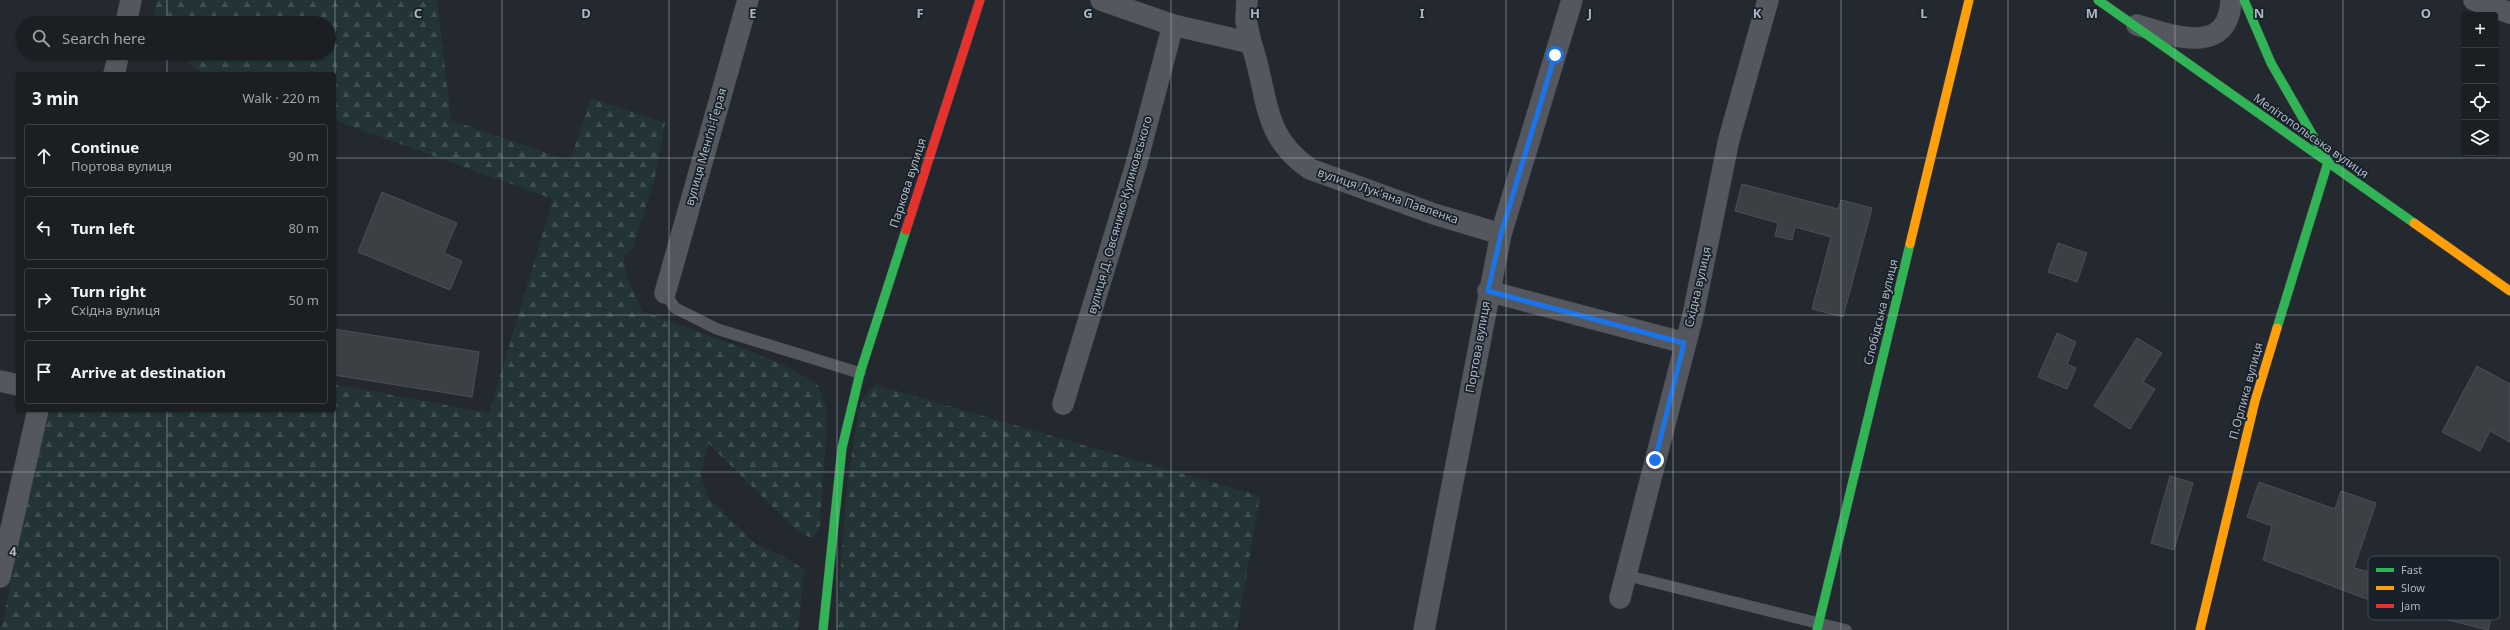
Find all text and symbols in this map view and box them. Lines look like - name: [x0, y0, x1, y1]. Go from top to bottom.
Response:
- text: C: [414, 4, 422, 22]
- text: D: [581, 4, 591, 22]
- text: E: [749, 4, 757, 22]
- text: F: [916, 4, 924, 22]
- text: G: [1083, 4, 1093, 22]
- text: H: [1250, 4, 1260, 22]
- text: I: [1419, 4, 1425, 22]
- text: J: [1587, 4, 1592, 22]
- text: K: [1753, 4, 1762, 22]
- text: L: [1920, 4, 1928, 22]
- text: M: [2086, 4, 2098, 22]
- text: N: [2254, 4, 2264, 22]
- text: O: [2421, 4, 2431, 22]
- map controls: [2462, 12, 2498, 156]
- button: +: [2462, 12, 2498, 48]
- search box: [16, 16, 336, 60]
- icon: search: [30, 27, 52, 49]
- text: Search here: [62, 28, 145, 48]
- route start: [1546, 46, 1564, 64]
- button: −: [2462, 48, 2498, 84]
- button: locate: [2462, 84, 2498, 120]
- street label: вулиця Менґлі-Ґерая: [681, 86, 730, 208]
- text: 3 min: [32, 87, 79, 110]
- text: Walk · 220 m: [242, 89, 320, 107]
- street label: Мелітопольська вулиця: [2250, 89, 2372, 182]
- street label: вулиця Д. Овсянико-Куликовського: [1083, 114, 1156, 316]
- button: layers: [2462, 120, 2498, 156]
- street label: Паркова вулиця: [885, 136, 930, 230]
- text: Continue: [71, 137, 139, 157]
- icon: ahead: [33, 145, 55, 167]
- text: 90 m: [289, 147, 319, 165]
- text: Портова вулиця: [71, 157, 172, 175]
- street label: вулиця Лук'яна Павленка: [1316, 163, 1461, 228]
- icon: left: [33, 217, 55, 239]
- text: Turn left: [71, 218, 135, 238]
- text: 80 m: [289, 219, 319, 237]
- street label: Східна вулиця: [1680, 245, 1715, 329]
- street label: Слобідська вулиця: [1859, 257, 1902, 367]
- text: Turn right: [71, 281, 146, 301]
- icon: right: [33, 289, 55, 311]
- text: 50 m: [289, 291, 319, 309]
- street label: Портова вулиця: [1461, 300, 1494, 394]
- text: Східна вулиця: [71, 301, 160, 319]
- street label: П.Орлика вулиця: [2224, 340, 2267, 441]
- icon: arrive: [33, 361, 55, 383]
- text: Arrive at destination: [71, 362, 226, 382]
- route end: [1646, 451, 1664, 469]
- text: 4: [9, 542, 17, 560]
- legend: [2368, 556, 2500, 620]
- text: Fast: [2401, 562, 2422, 577]
- text: Slow: [2401, 580, 2425, 595]
- text: Jam: [2400, 598, 2420, 613]

